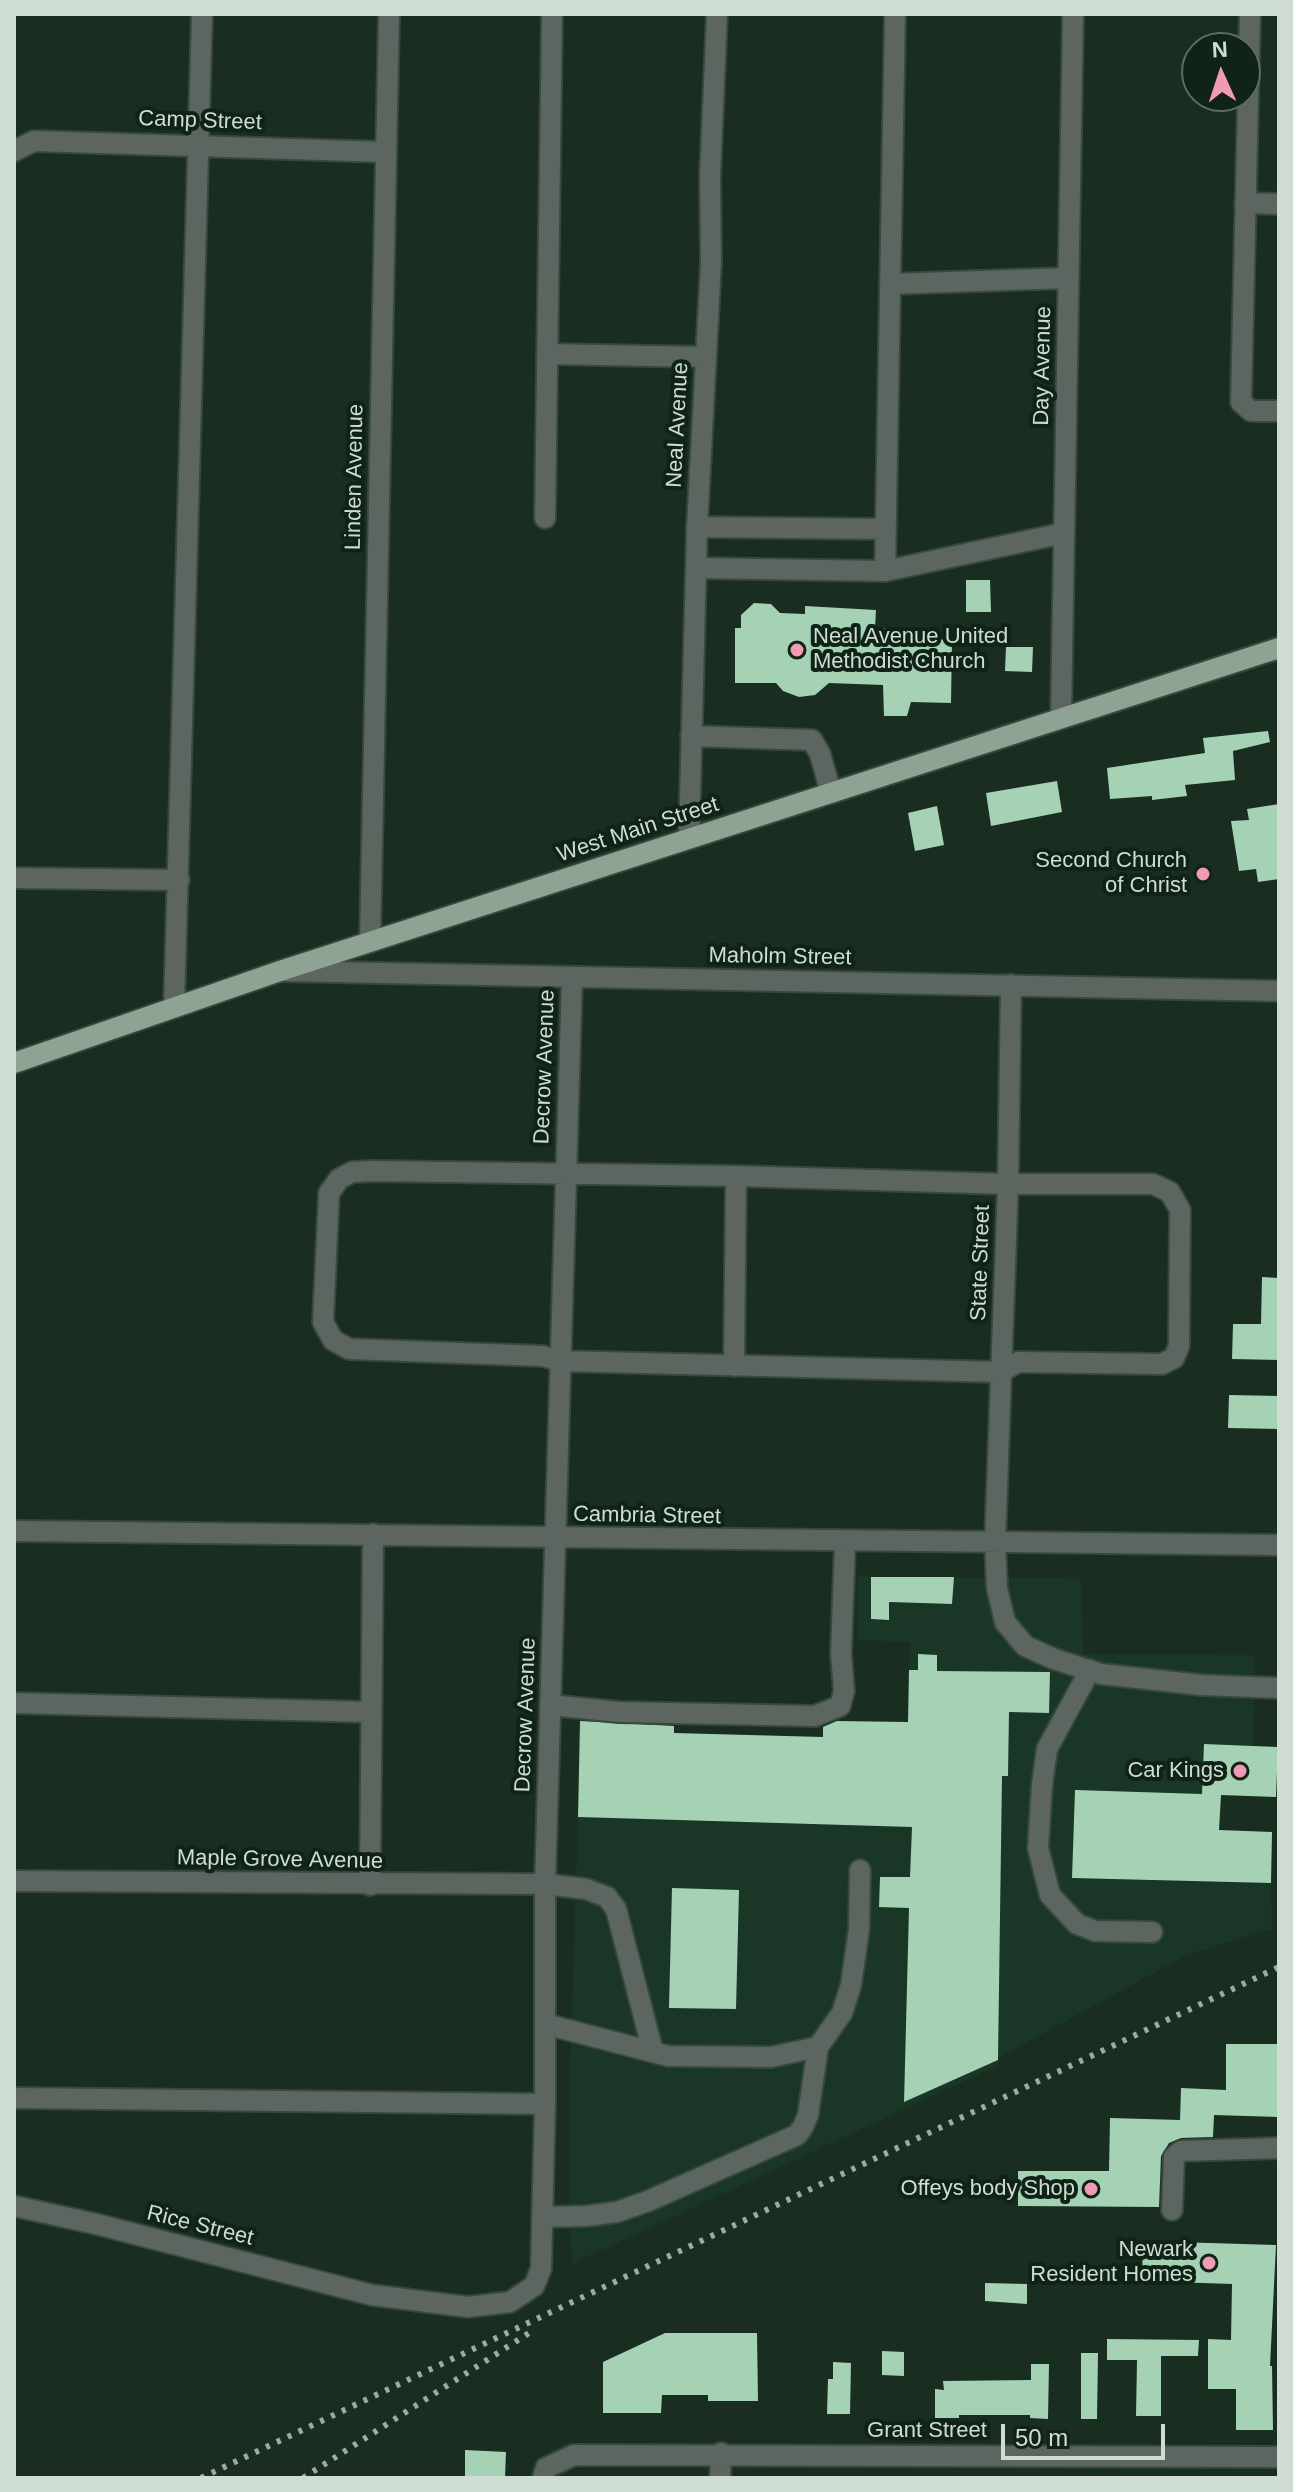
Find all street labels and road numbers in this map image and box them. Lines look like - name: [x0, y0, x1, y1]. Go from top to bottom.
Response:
- street label: Camp Street: [138, 106, 262, 136]
- street label: Day Avenue: [1029, 306, 1057, 426]
- street label: Neal Avenue: [662, 362, 694, 488]
- street label: Linden Avenue: [341, 404, 369, 550]
- street label: West Main Street: [554, 791, 722, 869]
- street label: Maholm Street: [708, 943, 852, 971]
- street label: Decrow Avenue: [529, 989, 561, 1145]
- street label: State Street: [966, 1204, 996, 1322]
- street label: Cambria Street: [573, 1502, 721, 1530]
- street label: Decrow Avenue: [510, 1637, 542, 1793]
- street label: Maple Grove Avenue: [177, 1845, 383, 1875]
- street label: Rice Street: [144, 2200, 256, 2252]
- street label: Grant Street: [867, 2418, 987, 2444]

